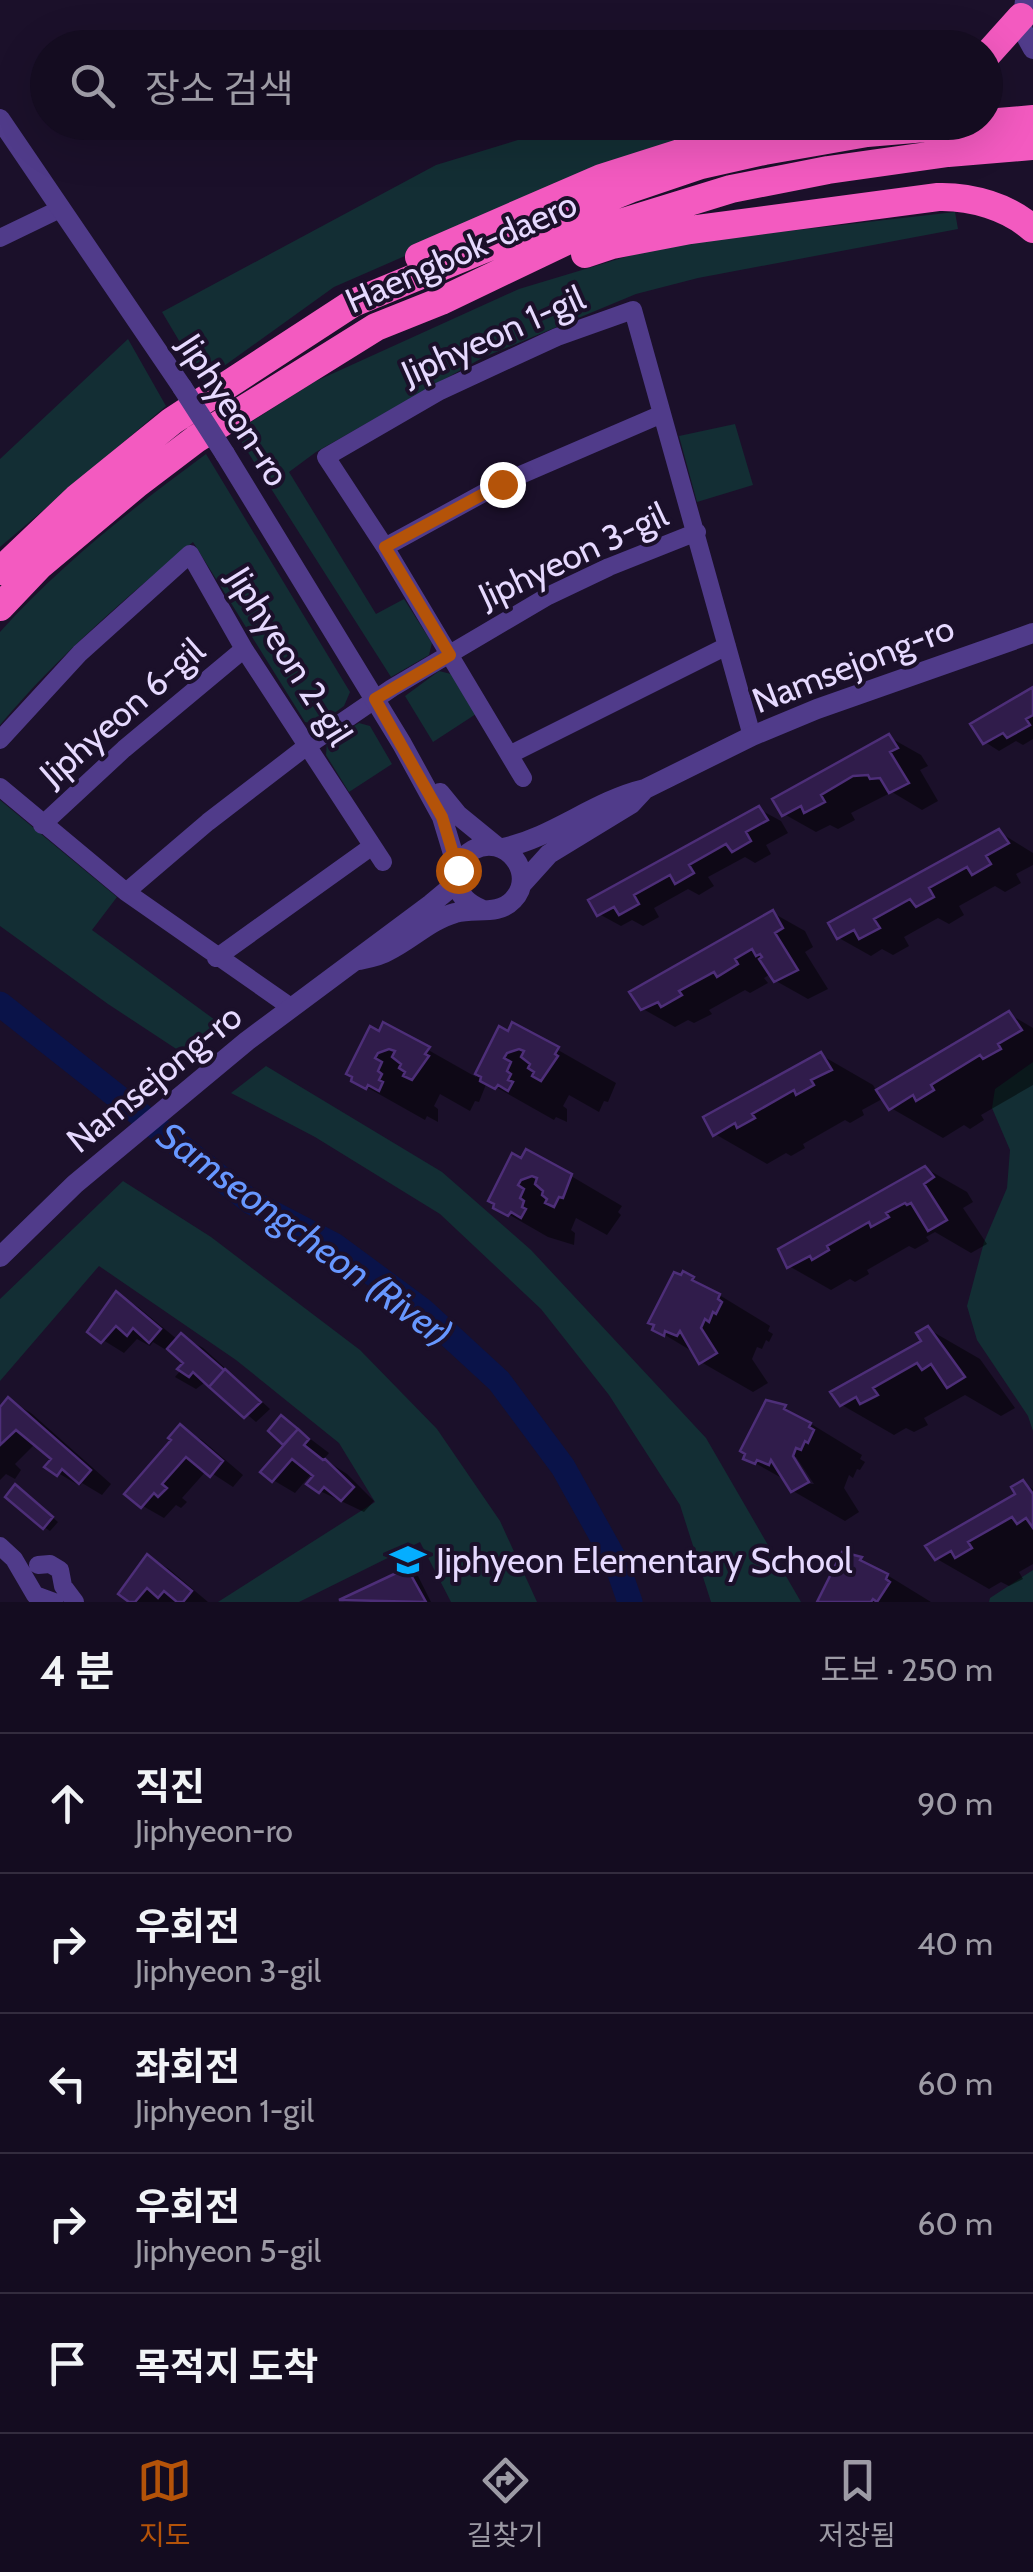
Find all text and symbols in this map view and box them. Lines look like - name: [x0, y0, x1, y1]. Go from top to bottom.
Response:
- search box: [30, 30, 1003, 140]
- icon: search: [65, 58, 120, 113]
- text: 장소 검색: [145, 65, 293, 112]
- street label: Haengbok-daero: [339, 182, 583, 322]
- street label: Jiphyeon 1-gil: [394, 275, 592, 395]
- street label: Jiphyeon-ro: [168, 325, 299, 494]
- route end: [480, 462, 526, 508]
- street label: Jiphyeon 3-gil: [471, 492, 675, 618]
- street label: Jiphyeon 2-gil: [218, 558, 362, 754]
- street label: Namsejong-ro: [746, 606, 960, 722]
- street label: Jiphyeon 6-gil: [30, 628, 214, 796]
- route start: [436, 848, 482, 894]
- street label: Namsejong-ro: [58, 994, 250, 1162]
- water label: Samseongcheon (River): [148, 1111, 462, 1357]
- place label: Jiphyeon Elementary School: [435, 1539, 853, 1582]
- school or university icon: Jiphyeon Elementary School: [389, 1541, 427, 1579]
- text: 4 분: [40, 1645, 114, 1697]
- text: 도보 · 250 m: [820, 1650, 993, 1689]
- text: 직진: [135, 1763, 205, 1810]
- icon: ahead: [40, 1776, 95, 1831]
- text: 90 m: [917, 1784, 993, 1823]
- text: Jiphyeon-ro: [135, 1811, 293, 1850]
- text: 우회전: [135, 1903, 240, 1950]
- icon: right: [40, 1916, 95, 1971]
- text: 40 m: [917, 1924, 993, 1963]
- text: Jiphyeon 3-gil: [135, 1951, 321, 1990]
- text: 좌회전: [135, 2043, 240, 2090]
- icon: left: [40, 2056, 95, 2111]
- text: 60 m: [917, 2064, 993, 2103]
- text: Jiphyeon 1-gil: [135, 2091, 314, 2130]
- text: 우회전: [135, 2183, 240, 2230]
- icon: right: [40, 2196, 95, 2251]
- text: 60 m: [917, 2204, 993, 2243]
- text: Jiphyeon 5-gil: [135, 2231, 321, 2270]
- icon: arrive: [40, 2336, 95, 2391]
- text: 목적지 도착: [135, 2343, 318, 2390]
- tab: 지도: [137, 2453, 192, 2553]
- tab: 길찾기: [467, 2453, 544, 2553]
- tab: 저장됨: [818, 2453, 896, 2553]

